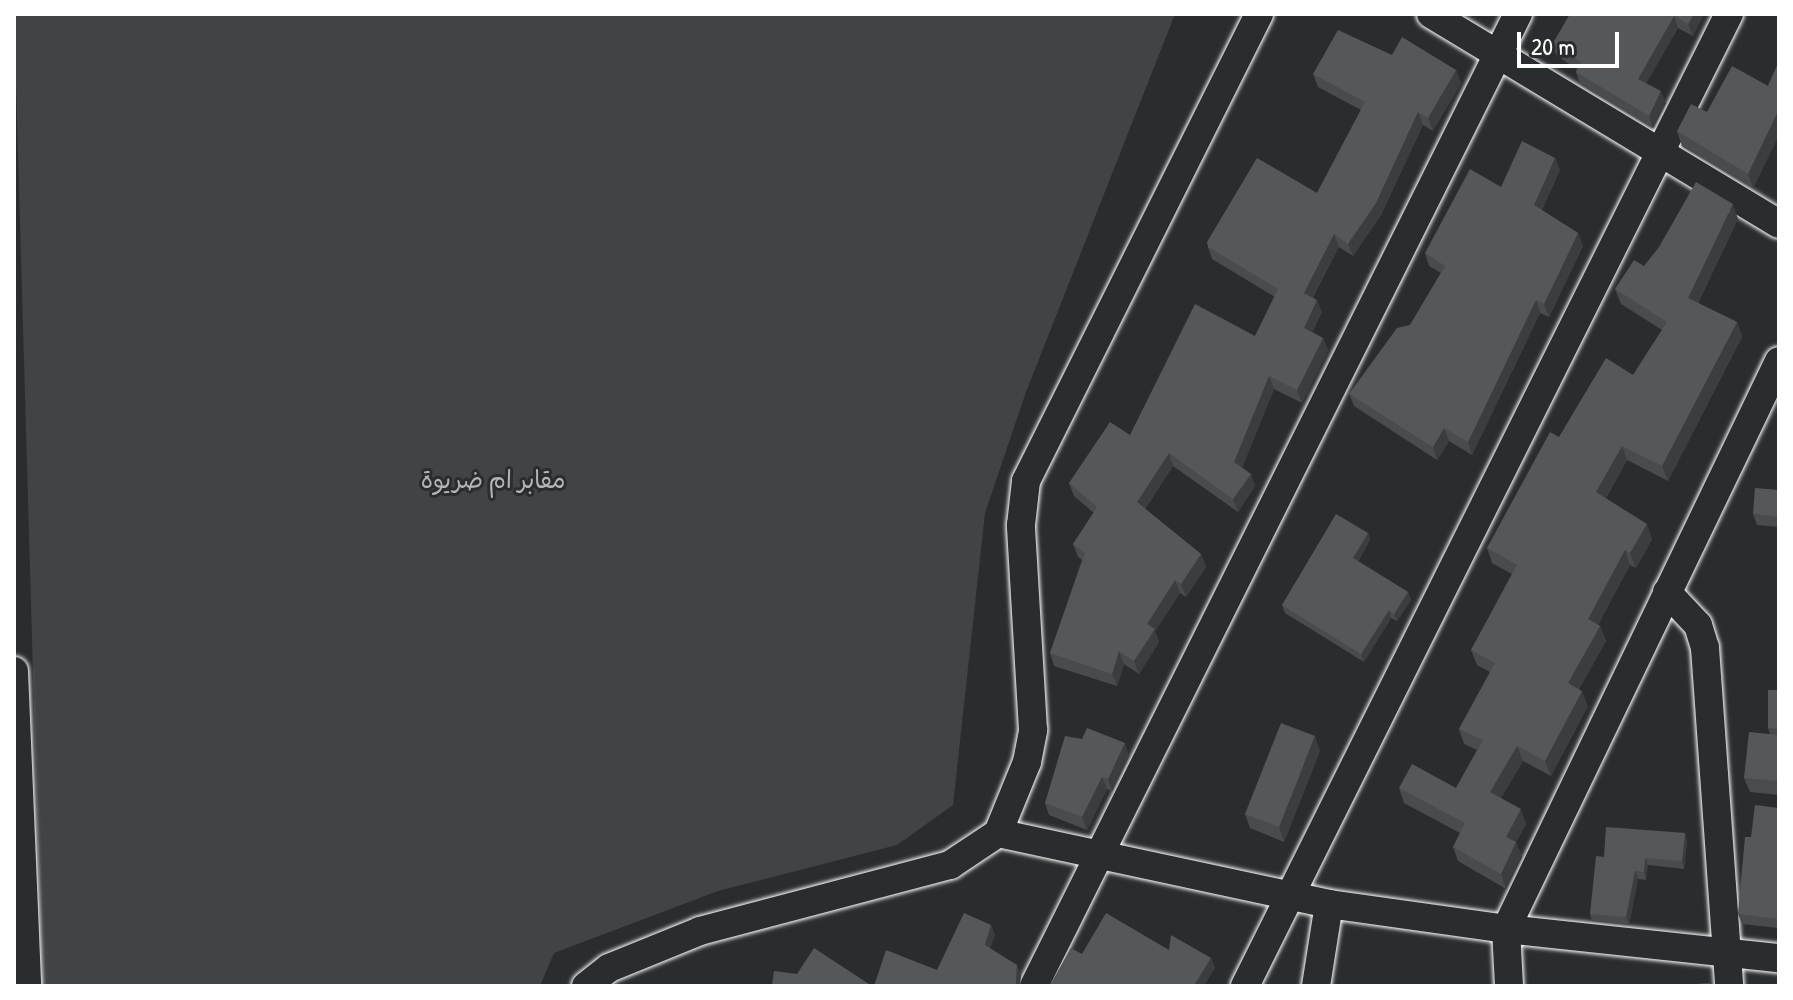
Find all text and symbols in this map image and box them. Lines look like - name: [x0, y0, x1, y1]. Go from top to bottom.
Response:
- scale bar: [1521, 16, 1623, 66]
- text: 20 m: [1531, 30, 1575, 62]
- park label: مقابر ام ضريوة: [421, 466, 565, 494]

